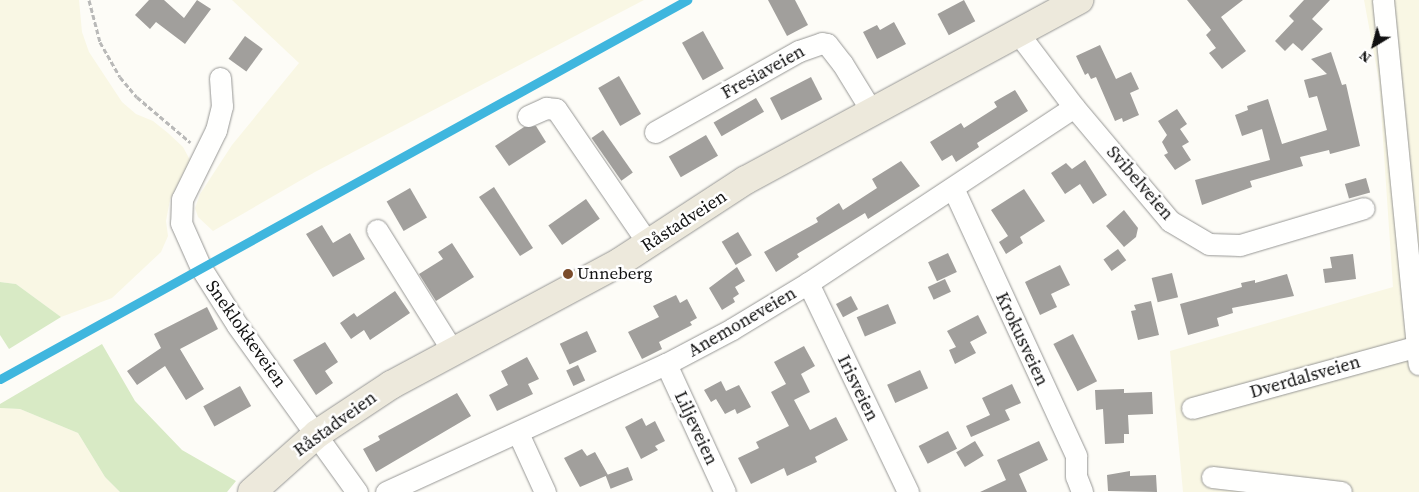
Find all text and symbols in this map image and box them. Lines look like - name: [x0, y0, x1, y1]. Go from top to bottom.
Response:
- north arrow: [1349, 20, 1399, 70]
- street label: Fresiaveien: [718, 40, 808, 104]
- text: N: [1355, 46, 1375, 68]
- street label: Svibelveien: [1102, 141, 1178, 225]
- street label: Råstadveien: [637, 186, 731, 256]
- place label: Unneberg: [577, 264, 652, 284]
- marker: Unneberg: [563, 269, 573, 279]
- street label: Sneklokkeveien: [201, 276, 291, 392]
- street label: Anemoneveien: [684, 282, 800, 362]
- street label: Krokusveien: [991, 289, 1053, 389]
- street label: Irisveien: [833, 351, 883, 425]
- street label: Dverdalsveien: [1247, 351, 1363, 403]
- street label: Råstadveien: [289, 387, 381, 461]
- street label: Liljeveien: [670, 388, 722, 468]

